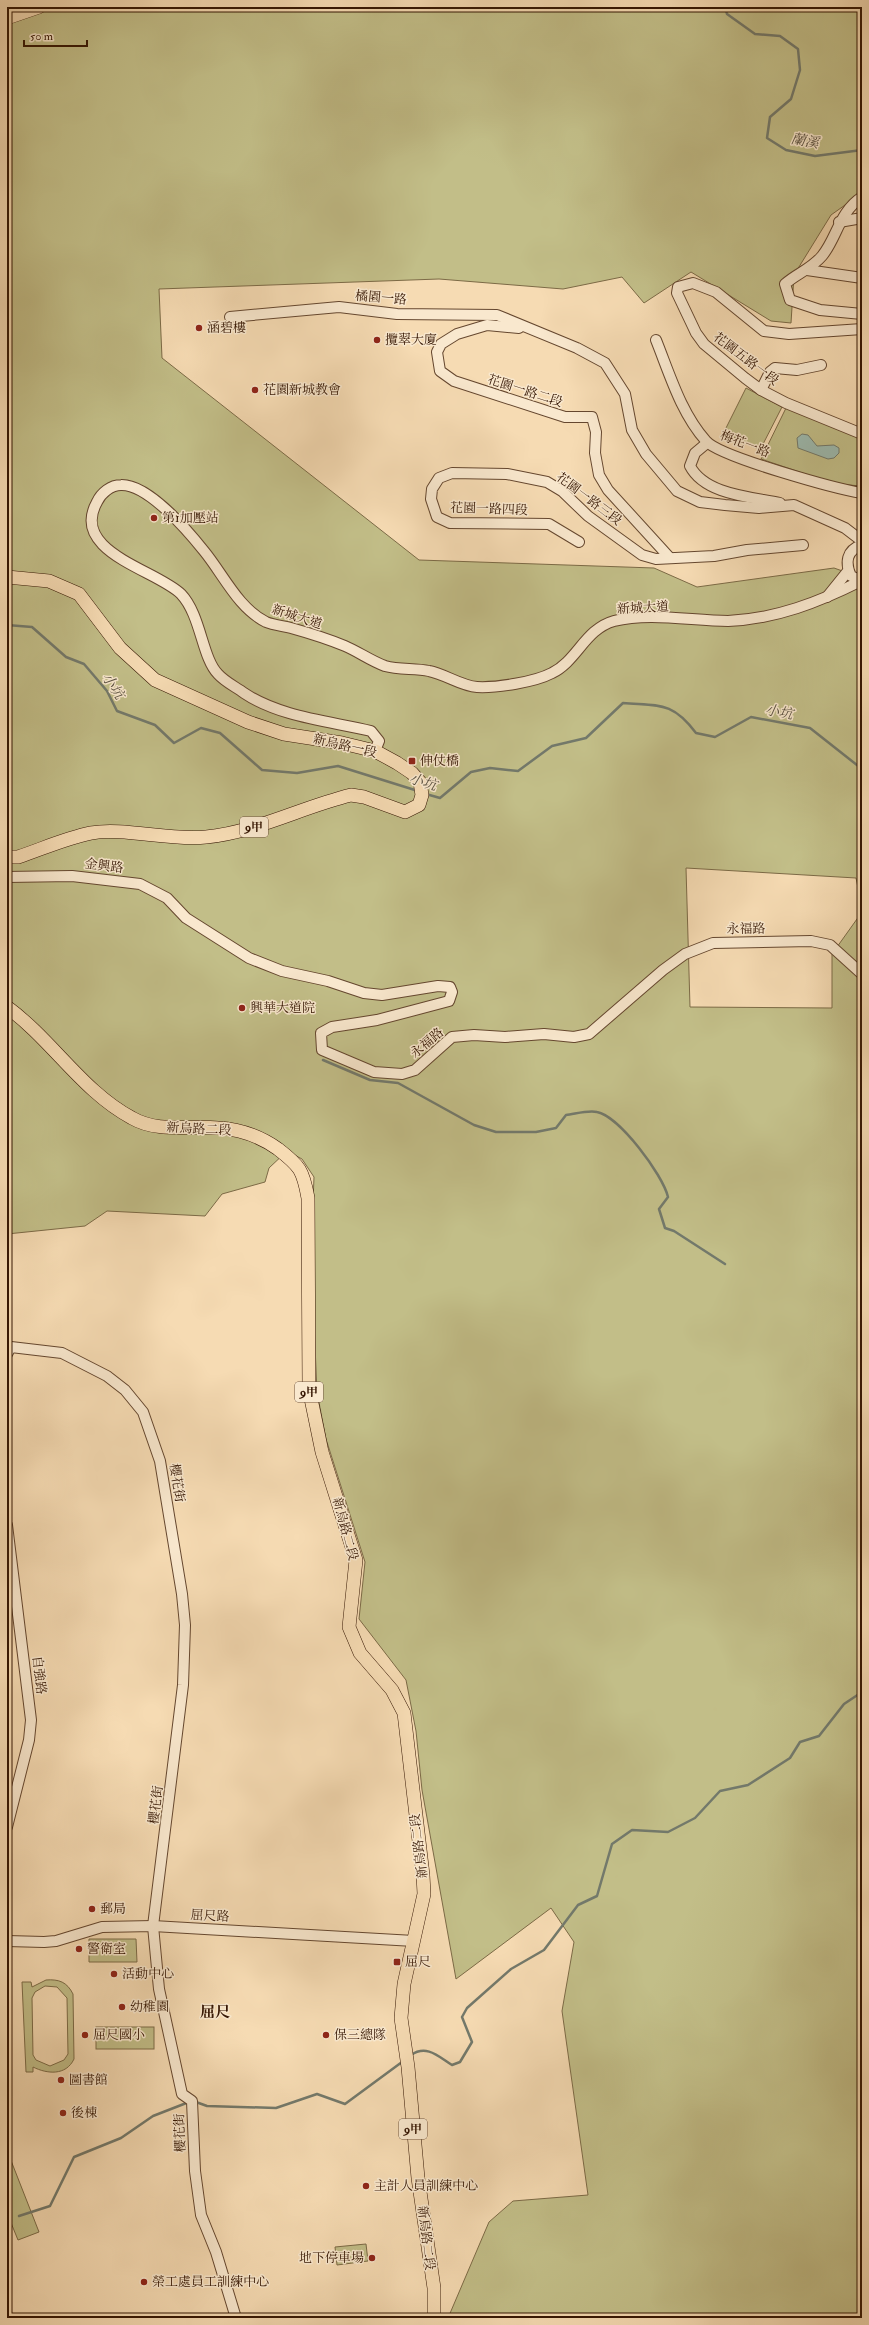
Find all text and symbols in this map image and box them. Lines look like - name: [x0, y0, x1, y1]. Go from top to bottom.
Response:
- scale bar: [24, 22, 87, 48]
- text: 50 m: [30, 29, 54, 44]
- water label: 蘭溪: [790, 130, 822, 152]
- street label: 橘園一路: [354, 288, 408, 308]
- place label: 涵碧樓: [207, 320, 246, 336]
- marker: 涵碧樓: [194, 323, 204, 333]
- street label: 花園五路一段: [710, 329, 782, 389]
- place label: 攬翠大廈: [385, 332, 437, 348]
- marker: 攬翠大廈: [372, 335, 382, 345]
- street label: 花園一路二段: [485, 371, 565, 411]
- place label: 花園新城教會: [263, 382, 341, 398]
- marker: 花園新城教會: [250, 385, 260, 395]
- street label: 梅花一路: [718, 427, 772, 461]
- street label: 花園一路三段: [553, 469, 625, 529]
- street label: 花園一路四段: [450, 500, 528, 518]
- place label: 第1加壓站: [162, 510, 219, 526]
- marker: 第1加壓站: [149, 513, 159, 523]
- street label: 新城大道: [617, 599, 669, 617]
- street label: 新城大道: [270, 601, 324, 633]
- water label: 小坑: [98, 670, 129, 704]
- water label: 小坑: [764, 701, 796, 723]
- street label: 新烏路一段: [312, 731, 378, 761]
- place label: 伸仗橋: [420, 753, 459, 769]
- marker: 伸仗橋: [407, 756, 417, 766]
- water label: 小坑: [407, 770, 441, 795]
- road number: 9甲: [240, 817, 268, 837]
- street label: 金興路: [84, 856, 124, 876]
- street label: 永福路: [726, 921, 766, 937]
- place label: 興華大道院: [250, 1000, 315, 1016]
- marker: 興華大道院: [237, 1003, 247, 1013]
- street label: 永福路: [407, 1024, 447, 1062]
- street label: 新烏路二段: [166, 1119, 232, 1139]
- road number: 9甲: [295, 1382, 323, 1402]
- street label: 櫻花街: [166, 1462, 188, 1504]
- street label: 新烏路二段: [329, 1496, 361, 1562]
- street label: 自強路: [29, 1655, 49, 1695]
- street label: 櫻花街: [146, 1785, 166, 1825]
- street label: 新烏路二段: [407, 1813, 431, 1879]
- place label: 郵局: [100, 1901, 126, 1917]
- marker: 郵局: [87, 1904, 97, 1914]
- street label: 屈尺路: [190, 1907, 230, 1925]
- place label: 警衛室: [87, 1941, 126, 1957]
- marker: 警衛室: [74, 1944, 84, 1954]
- place label: 屈尺: [405, 1954, 431, 1970]
- marker: 屈尺: [392, 1957, 402, 1967]
- place label: 活動中心: [122, 1966, 174, 1982]
- marker: 活動中心: [109, 1969, 119, 1979]
- place label: 幼稚園: [130, 1999, 169, 2015]
- marker: 幼稚園: [117, 2002, 127, 2012]
- district label: 屈尺: [200, 2003, 231, 2022]
- place label: 屈尺國小: [93, 2027, 145, 2043]
- place label: 保三總隊: [334, 2027, 386, 2043]
- marker: 屈尺國小: [80, 2030, 90, 2040]
- marker: 保三總隊: [321, 2030, 331, 2040]
- place label: 圖書館: [69, 2072, 108, 2088]
- marker: 圖書館: [56, 2075, 66, 2085]
- place label: 後棟: [71, 2105, 97, 2121]
- marker: 後棟: [58, 2108, 68, 2118]
- street label: 櫻花街: [171, 2113, 189, 2153]
- road number: 9甲: [399, 2119, 427, 2139]
- place label: 主計人員訓練中心: [374, 2178, 478, 2194]
- marker: 主計人員訓練中心: [361, 2181, 371, 2191]
- street label: 新烏路二段: [414, 2205, 438, 2271]
- place label: 地下停車場: [299, 2250, 364, 2266]
- marker: 地下停車場: [367, 2253, 377, 2263]
- place label: 榮工處員工訓練中心: [152, 2274, 269, 2290]
- marker: 榮工處員工訓練中心: [139, 2277, 149, 2287]

